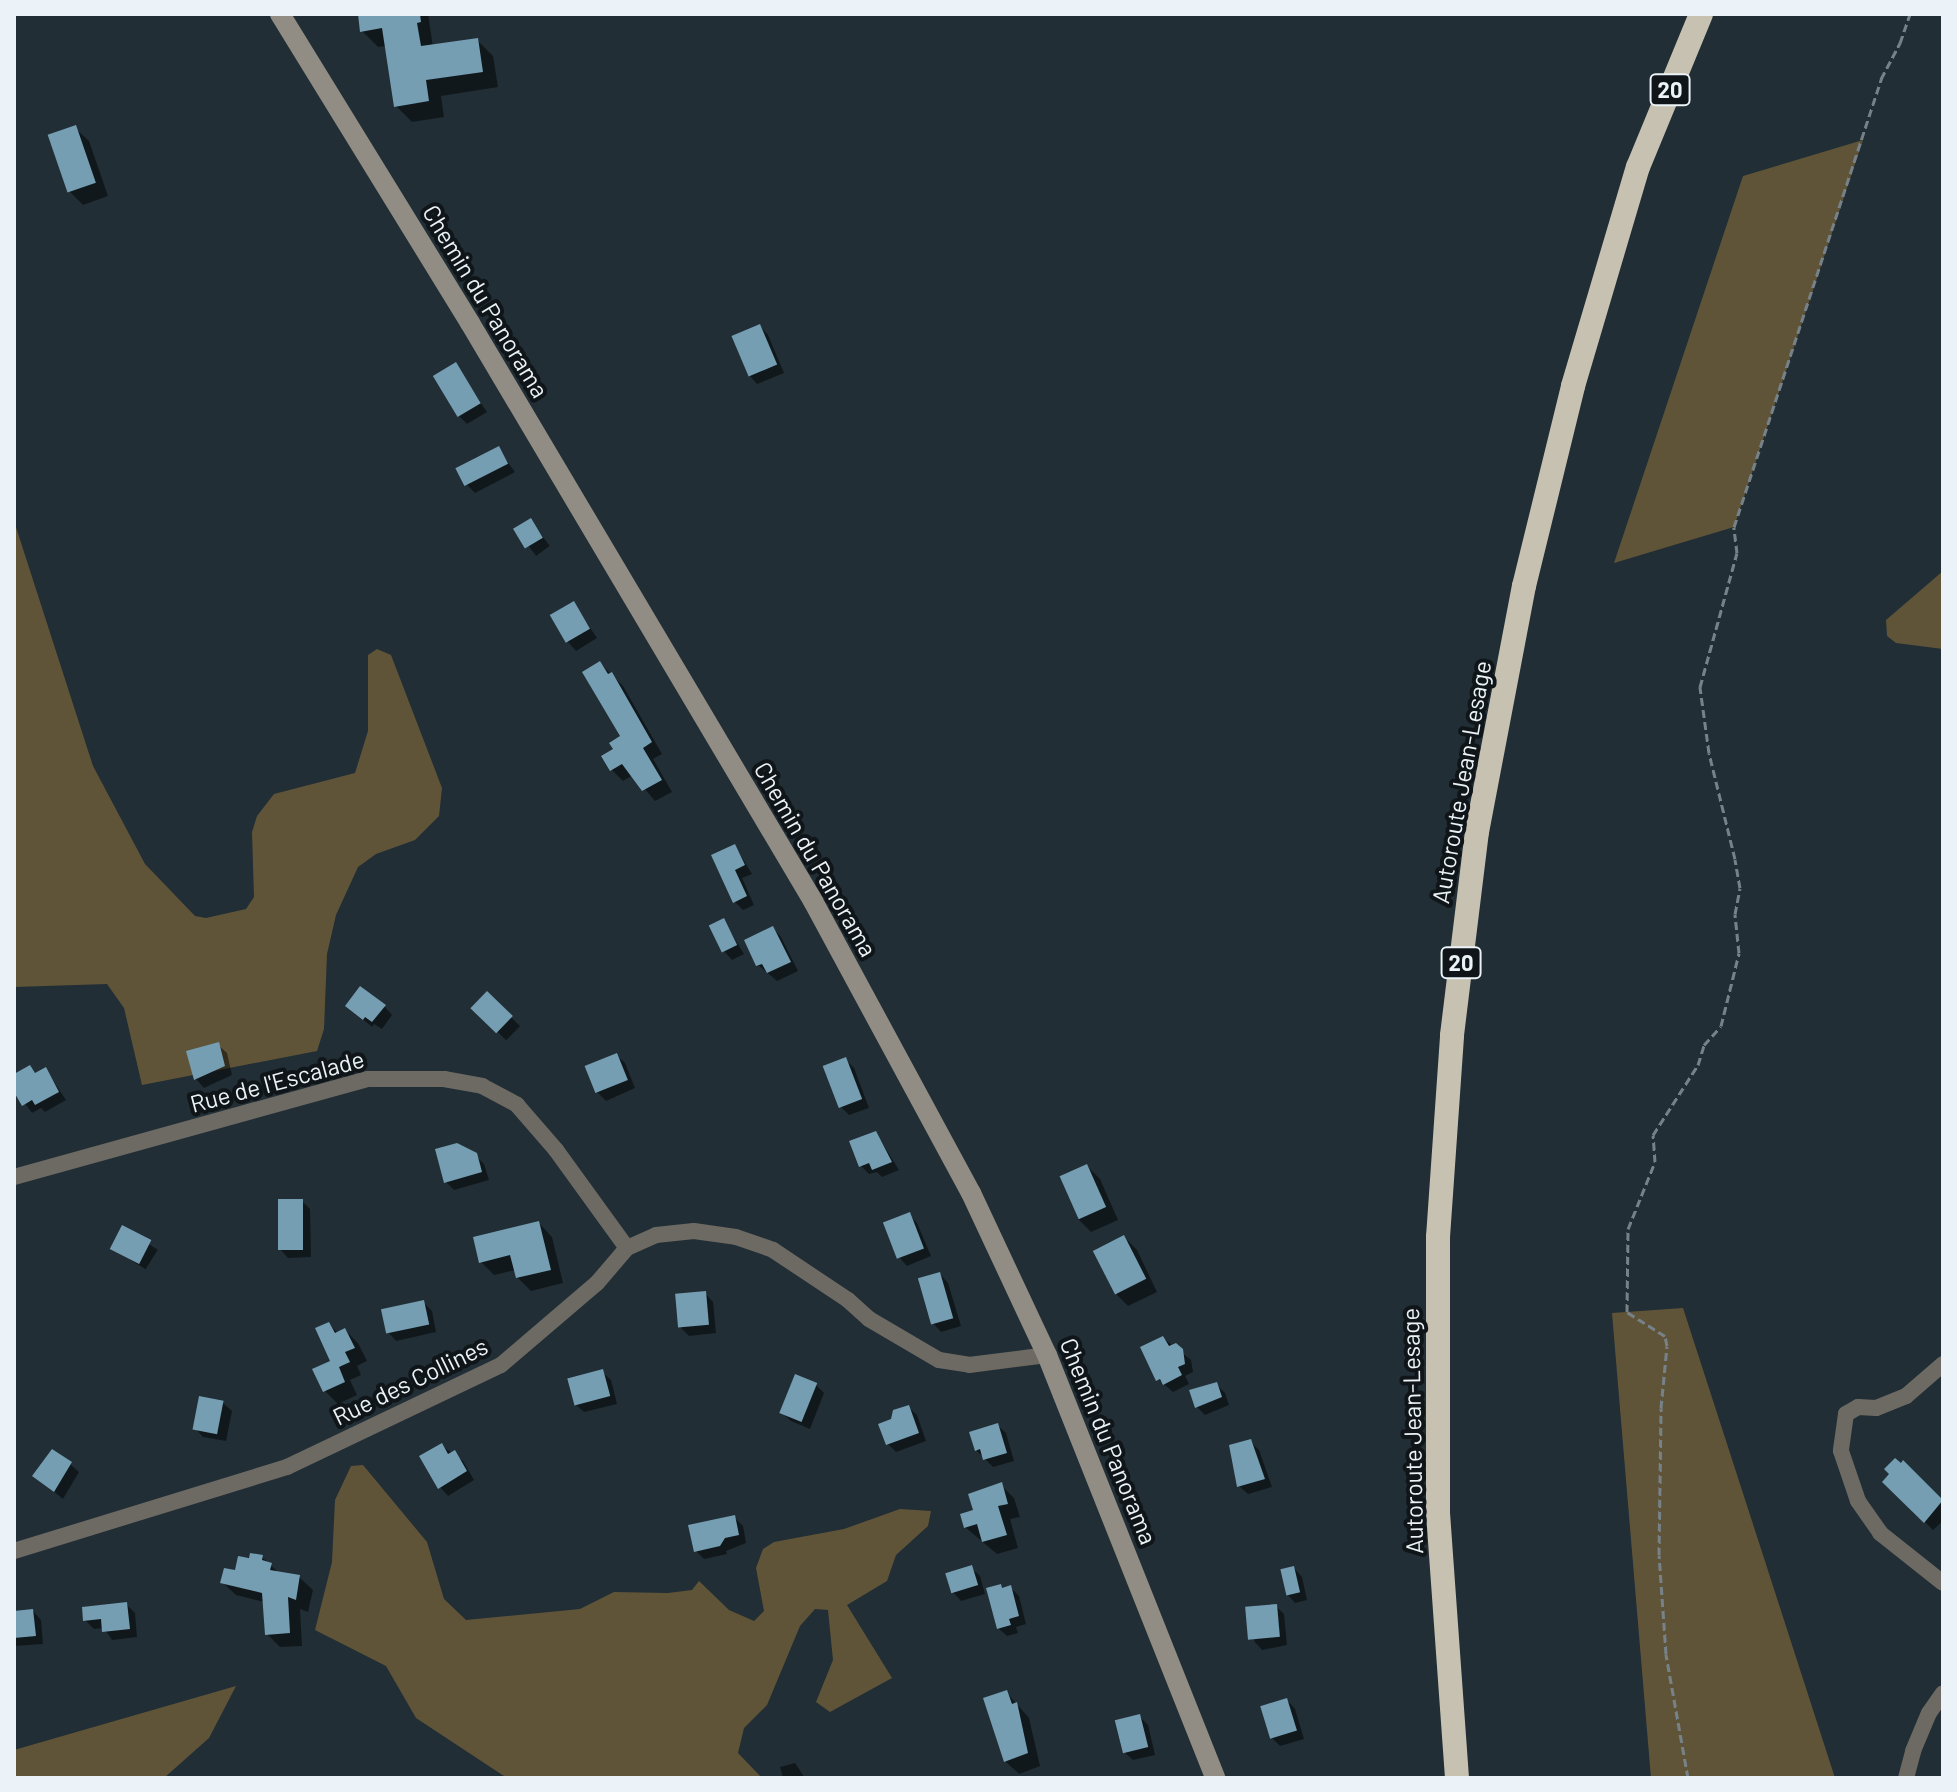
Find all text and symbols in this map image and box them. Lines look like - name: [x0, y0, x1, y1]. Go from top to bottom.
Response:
- road number: 20: [1648, 72, 1692, 108]
- street label: Chemin du Panorama: [417, 199, 555, 403]
- street label: Autoroute Jean-Lesage: [1425, 658, 1497, 906]
- street label: Chemin du Panorama: [749, 757, 883, 961]
- road number: 20: [1439, 945, 1483, 981]
- street label: Rue de l'Escalade: [187, 1044, 367, 1118]
- street label: Autoroute Jean-Lesage: [1395, 1308, 1429, 1554]
- street label: Rue des Collines: [328, 1331, 492, 1431]
- street label: Chemin du Panorama: [1054, 1334, 1164, 1548]

